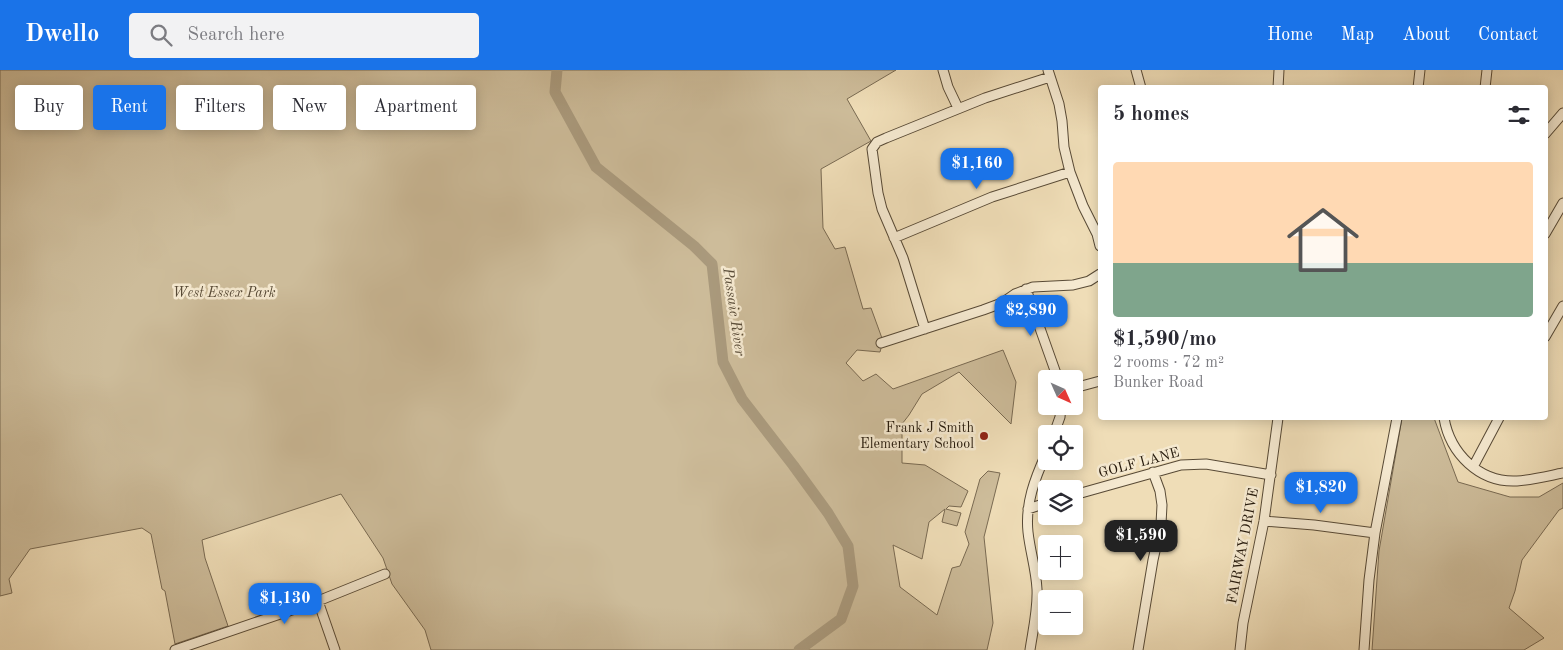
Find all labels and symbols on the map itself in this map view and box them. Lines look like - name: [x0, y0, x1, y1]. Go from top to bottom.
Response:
- pin: $1,160: [936, 148, 1018, 190]
- water label: Passaic River: [719, 266, 747, 358]
- park label: West Essex Park: [172, 286, 276, 300]
- pin: $2,890: [990, 294, 1072, 337]
- north arrow: [1038, 370, 1082, 415]
- place label: Frank J Smith Elementary School: [860, 421, 974, 451]
- marker: Frank J Smith Elementary School: [978, 430, 990, 442]
- street label: GOLF LANE: [1097, 445, 1181, 481]
- pin: $1,820: [1280, 472, 1362, 514]
- street label: FAIRWAY DRIVE: [1225, 487, 1261, 605]
- pin: $1,590: [1100, 520, 1182, 562]
- pin: $1,130: [244, 582, 326, 625]

